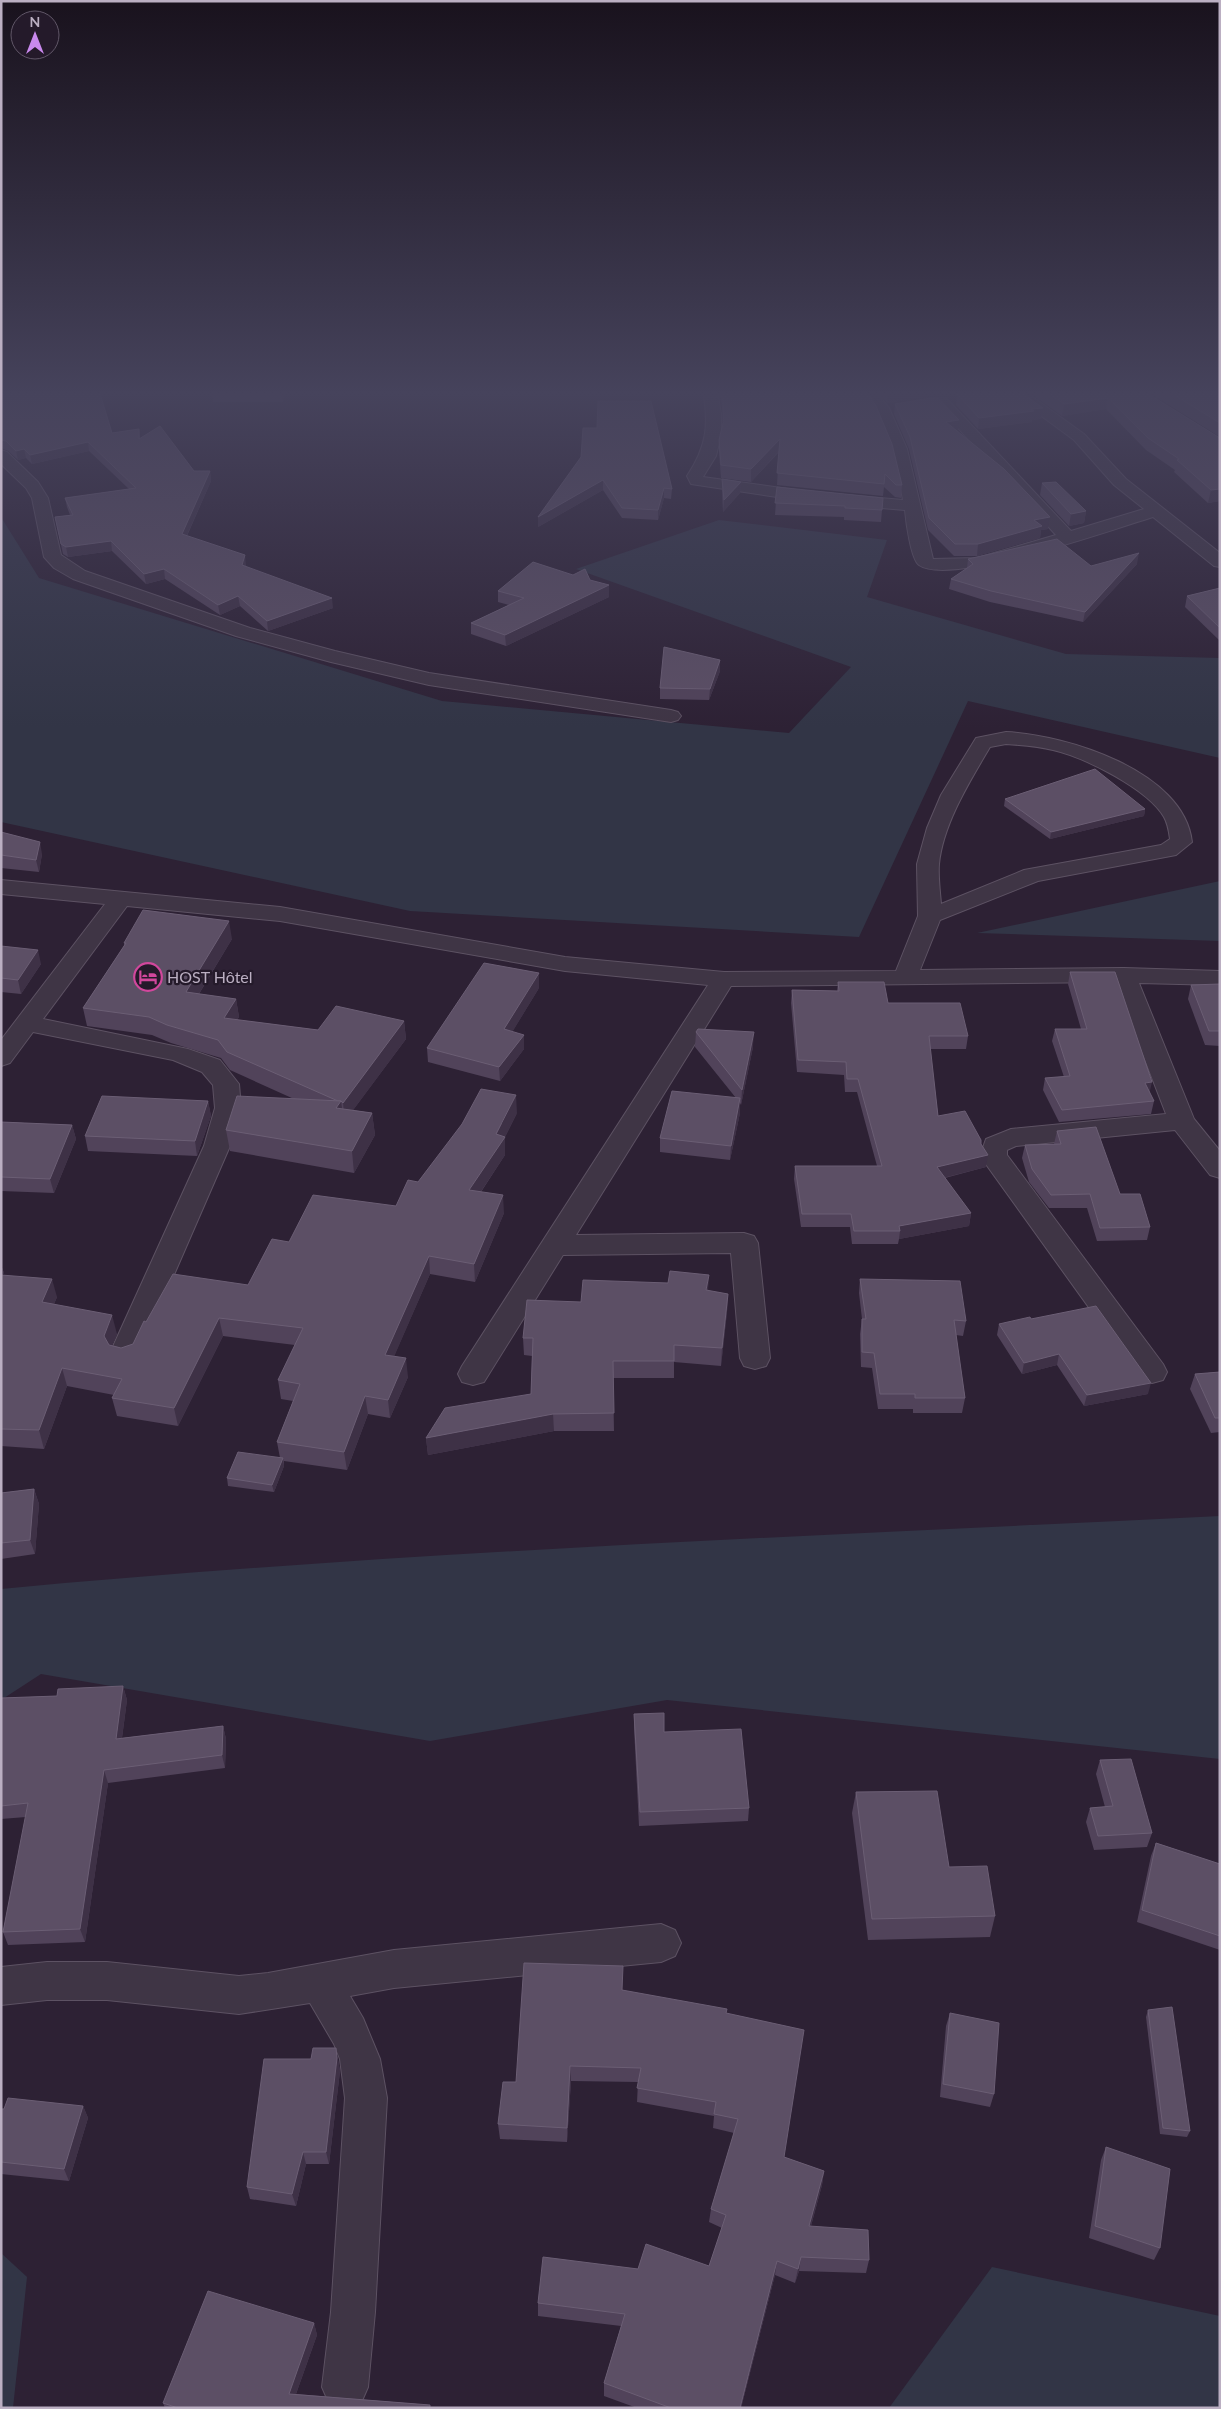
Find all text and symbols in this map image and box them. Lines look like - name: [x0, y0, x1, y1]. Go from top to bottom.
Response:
- north arrow: [10, 10, 60, 60]
- text: N: [30, 13, 40, 30]
- hotel icon: HOST Hôtel: [133, 962, 163, 992]
- place label: HOST Hôtel: [167, 967, 253, 986]

